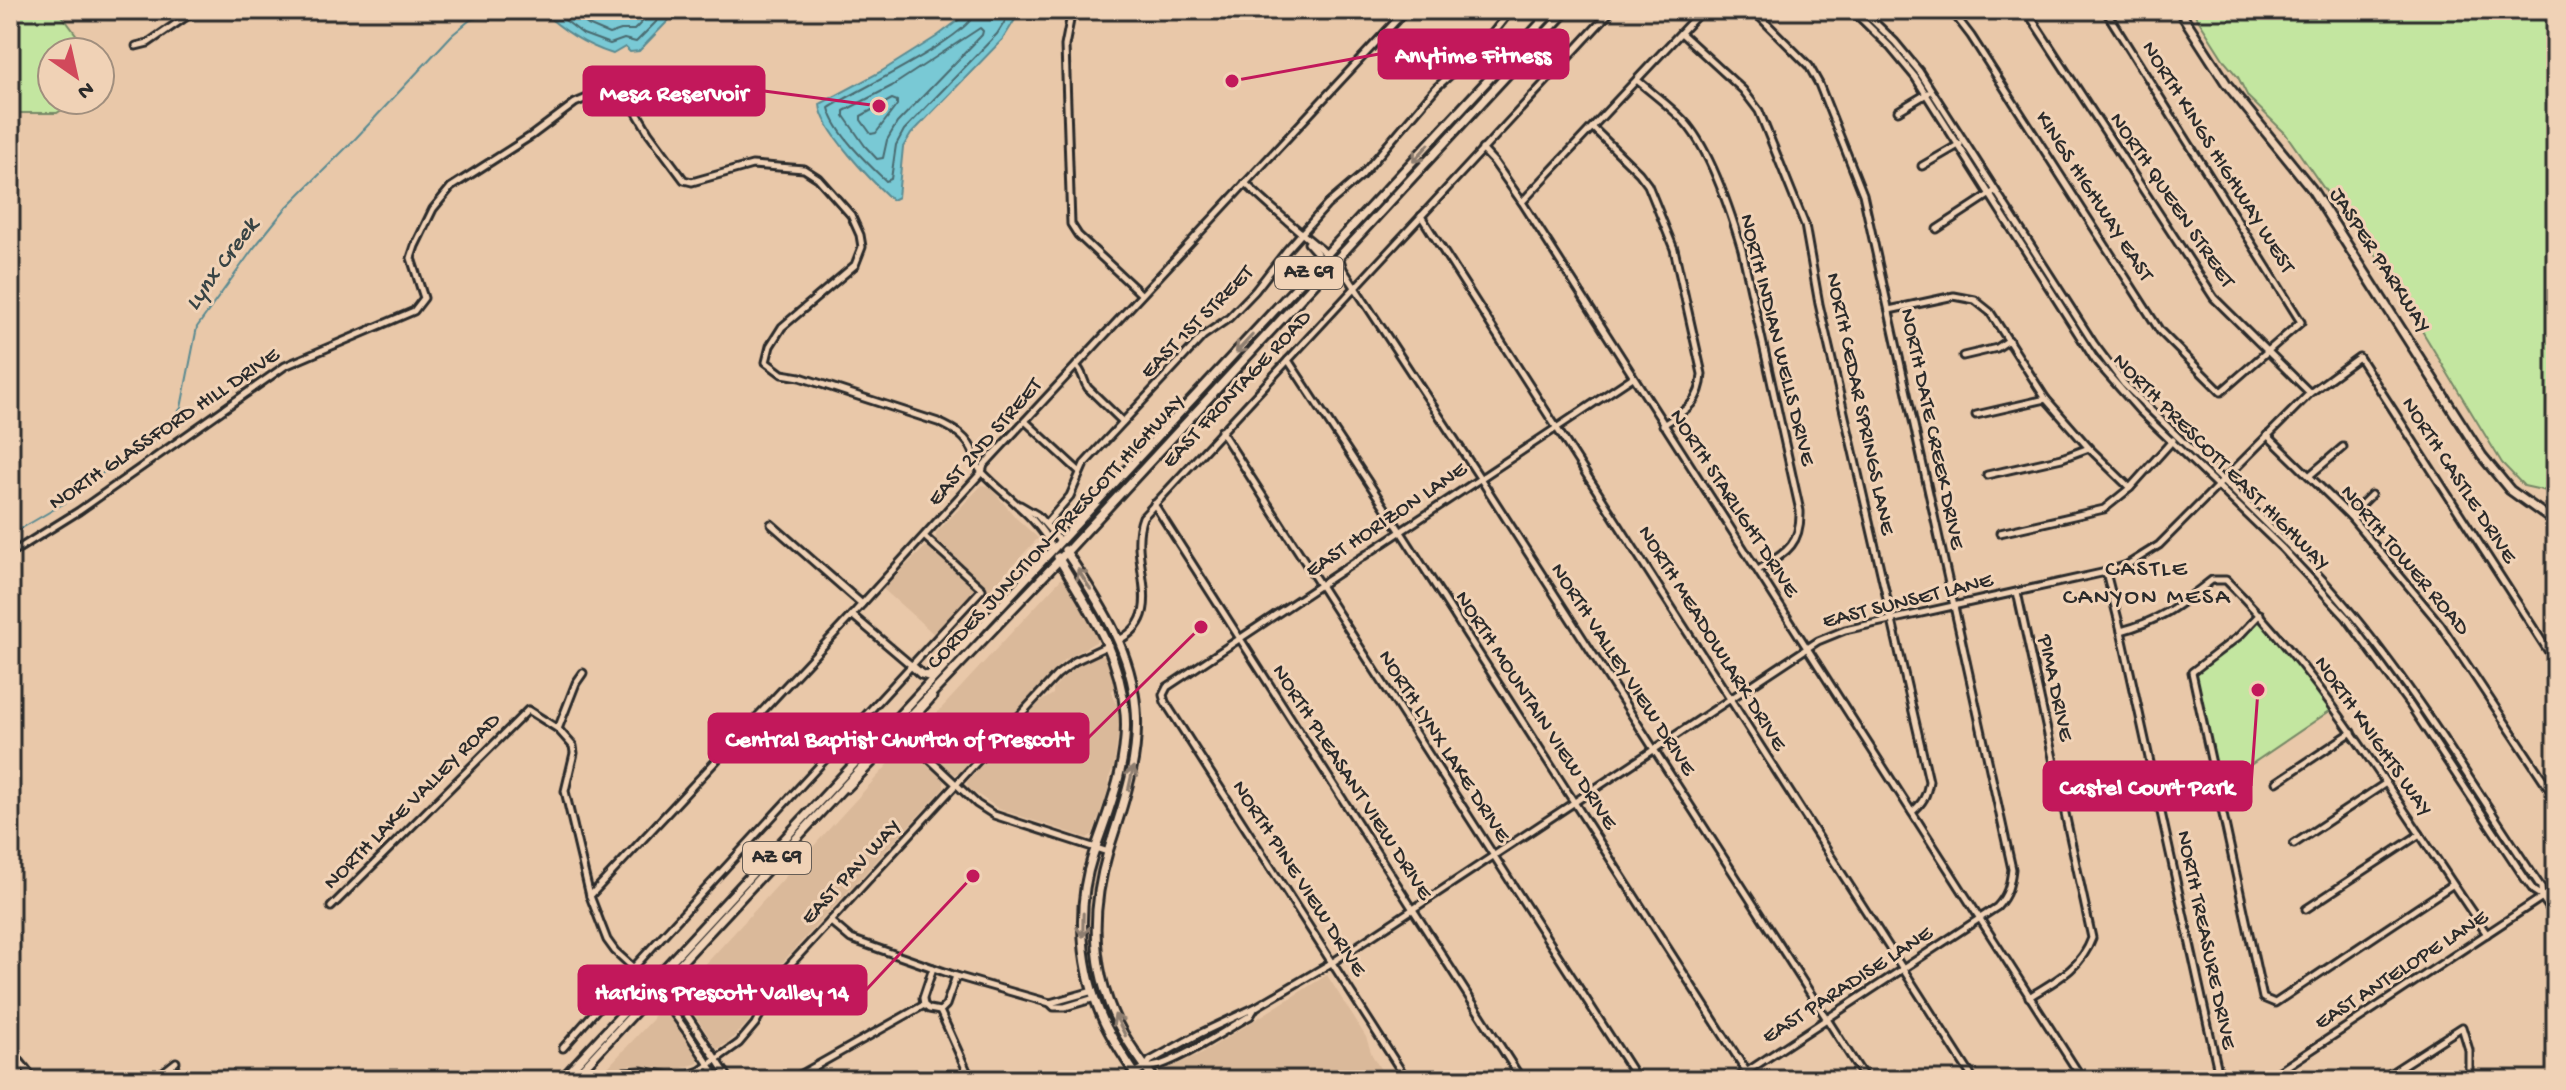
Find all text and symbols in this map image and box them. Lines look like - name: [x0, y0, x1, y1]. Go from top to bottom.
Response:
- callout: Anytime Fitness: [1379, 30, 1568, 78]
- north arrow: [36, 36, 116, 116]
- street label: NORTH KINGS HIGHWAY WEST: [2135, 37, 2300, 280]
- text: Anytime Fitness: [1394, 43, 1552, 72]
- callout: Mesa Reservoir: [584, 67, 764, 115]
- text: N: [72, 74, 98, 104]
- text: Mesa Reservoir: [600, 81, 751, 110]
- street label: KINGS HIGHWAY EAST: [2028, 107, 2159, 288]
- street label: NORTH QUEEN STREET: [2103, 108, 2240, 295]
- one-way arrow: [1412, 143, 1430, 163]
- street label: JASPER PARKWAY: [2322, 183, 2436, 339]
- water label: Lynx Creek: [180, 211, 268, 317]
- street label: NORTH INDIAN WELLS DRIVE: [1732, 212, 1820, 470]
- road number: AZ 69: [1275, 257, 1343, 289]
- street label: EAST 1ST STREET: [1136, 260, 1261, 385]
- street label: NORTH CEDAR SPRINGS LANE: [1819, 271, 1900, 539]
- street label: EAST FRONTAGE ROAD: [1158, 305, 1319, 475]
- street label: NORTH DATE CREEK DRIVE: [1893, 306, 1969, 553]
- one-way arrow: [1234, 334, 1253, 354]
- street label: NORTH GLASSFORD HILL DRIVE: [45, 342, 286, 517]
- street label: NORTH PRESCOTT EAST HIGHWAY: [2106, 349, 2334, 577]
- street label: EAST 2ND STREET: [923, 372, 1050, 512]
- street label: CORDES JUNCTION–PRESCOTT HIGHWAY: [922, 390, 1192, 676]
- street label: NORTH CASTLE DRIVE: [2395, 393, 2522, 570]
- street label: NORTH STARLIGHT DRIVE: [1662, 405, 1804, 604]
- street label: EAST HORIZON LANE: [1301, 457, 1474, 585]
- street label: NORTH TOWER ROAD: [2334, 481, 2475, 642]
- street label: NORTH MEADOWLARK DRIVE: [1631, 522, 1792, 757]
- district label: CASTLE CANYON MESA: [2063, 556, 2231, 613]
- street label: NORTH VALLEY VIEW DRIVE: [1544, 559, 1701, 782]
- one-way arrow: [1076, 568, 1092, 590]
- street label: EAST SUNSET LANE: [1820, 568, 1997, 636]
- street label: NORTH MOUNTAIN VIEW DRIVE: [1448, 587, 1623, 836]
- street label: PIMA DRIVE: [2030, 632, 2078, 745]
- street label: NORTH LYNX LAKE DRIVE: [1371, 646, 1516, 849]
- street label: NORTH KNIGHTS WAY: [2307, 652, 2437, 822]
- street label: NORTH PLEASANT VIEW DRIVE: [1265, 660, 1438, 907]
- street label: NORTH LAKE VALLEY ROAD: [319, 708, 507, 896]
- callout: Central Baptist Churtch of Prescott: [709, 714, 1088, 762]
- text: Central Baptist Churtch of Prescott: [726, 727, 1075, 756]
- callout: Castel Court Park: [2044, 762, 2251, 810]
- one-way arrow: [1124, 765, 1139, 791]
- text: Castel Court Park: [2060, 775, 2238, 804]
- street label: NORTH PINE VIEW DRIVE: [1225, 776, 1372, 983]
- street label: EAST PAV WAY: [796, 815, 908, 931]
- street label: NORTH TREASURE DRIVE: [2169, 828, 2241, 1053]
- road number: AZ 69: [743, 842, 811, 874]
- street label: EAST ANTELOPE LANE: [2310, 905, 2495, 1037]
- one-way arrow: [1075, 911, 1091, 938]
- street label: EAST PARADISE LANE: [1758, 920, 1939, 1051]
- callout: Harkins Prescott Valley 14: [579, 966, 866, 1014]
- text: Harkins Prescott Valley 14: [595, 980, 850, 1009]
- one-way arrow: [1111, 1014, 1127, 1038]

